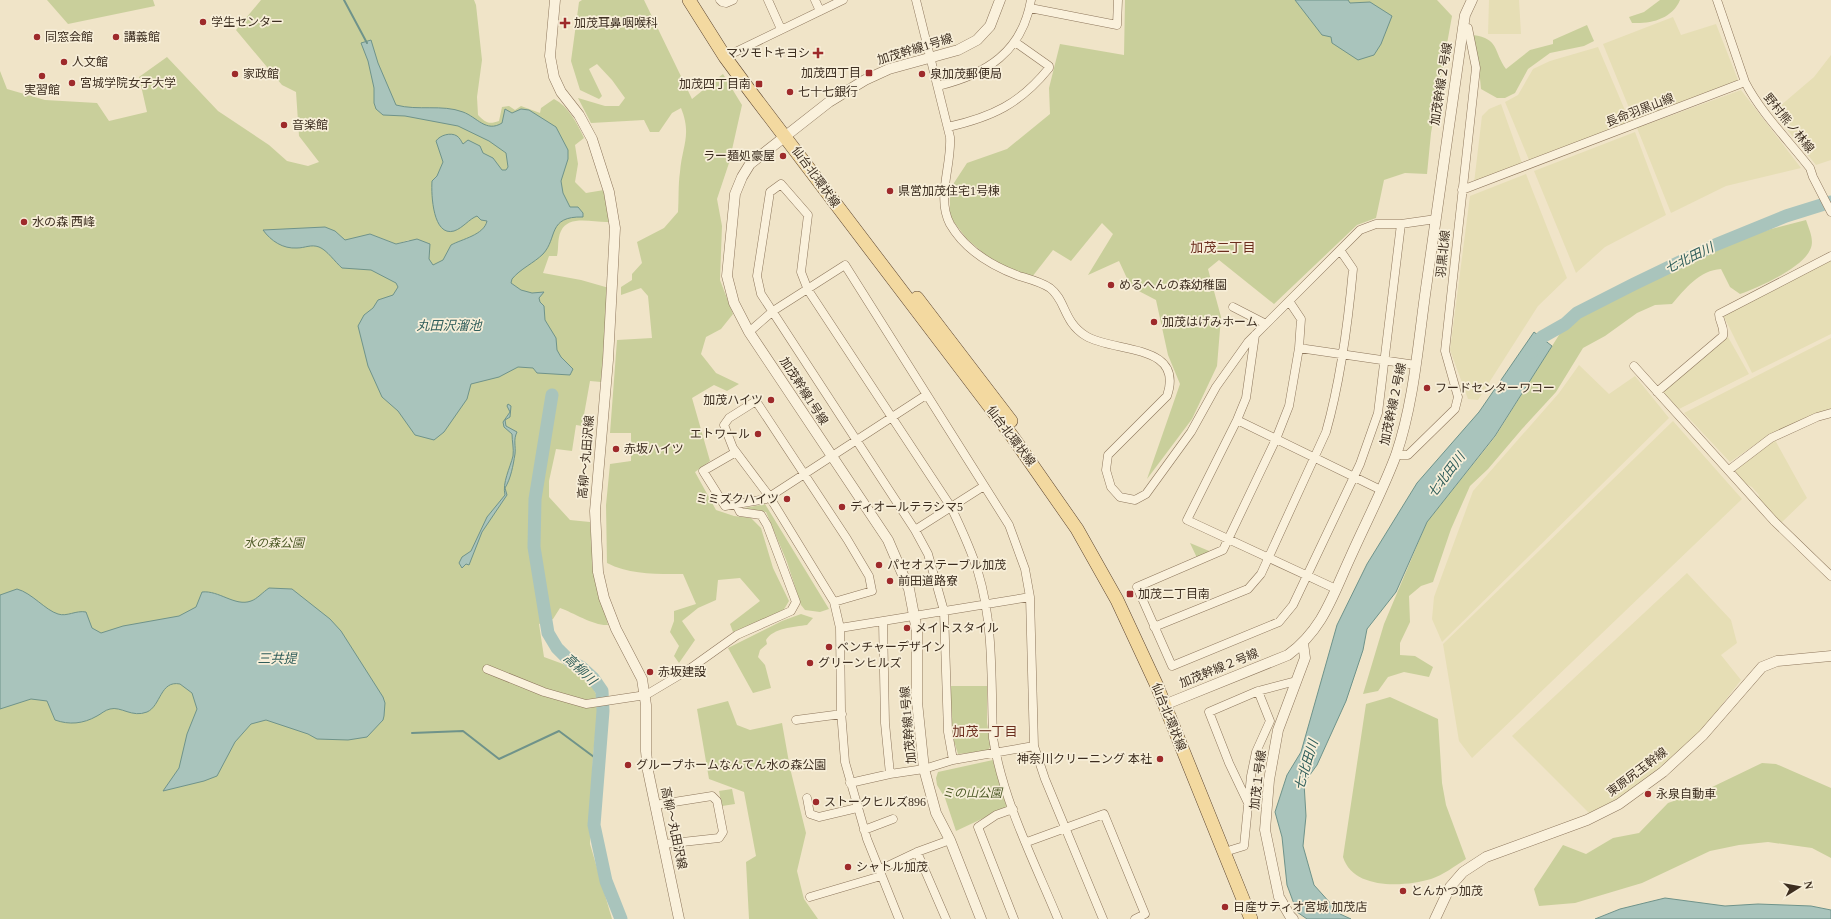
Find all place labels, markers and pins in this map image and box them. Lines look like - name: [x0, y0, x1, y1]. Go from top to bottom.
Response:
- place label: 学生センター: [211, 15, 283, 29]
- place label: 加茂耳鼻咽喉科: [574, 16, 658, 30]
- marker: 学生センター: [198, 17, 208, 27]
- marker: 加茂耳鼻咽喉科: [559, 17, 571, 29]
- place label: 同窓会館: [45, 30, 93, 44]
- place label: 講義館: [124, 30, 160, 44]
- marker: 同窓会館: [32, 32, 42, 42]
- marker: 講義館: [111, 32, 121, 42]
- place label: マツモトキヨシ: [726, 46, 810, 60]
- marker: マツモトキヨシ: [813, 48, 823, 58]
- place label: 人文館: [72, 55, 108, 69]
- marker: 人文館: [59, 57, 69, 67]
- place label: 加茂四丁目: [801, 66, 861, 80]
- place label: 家政館: [243, 67, 279, 81]
- place label: 泉加茂郵便局: [930, 67, 1002, 81]
- marker: 加茂四丁目: [864, 68, 874, 78]
- marker: 家政館: [230, 69, 240, 79]
- marker: 泉加茂郵便局: [917, 69, 927, 79]
- marker: 実習館: [37, 71, 47, 81]
- place label: 宮城学院女子大学: [80, 76, 176, 90]
- place label: 加茂四丁目南: [679, 77, 751, 91]
- marker: 宮城学院女子大学: [67, 78, 77, 88]
- marker: 加茂四丁目南: [754, 79, 764, 89]
- place label: 実習館: [24, 83, 60, 97]
- place label: 七十七銀行: [798, 85, 858, 99]
- marker: 七十七銀行: [785, 87, 795, 97]
- place label: 音楽館: [292, 118, 328, 132]
- marker: 音楽館: [279, 120, 289, 130]
- place label: ラー麺処豪屋: [703, 149, 775, 163]
- marker: ラー麺処豪屋: [778, 151, 788, 161]
- place label: 県営加茂住宅1号棟: [898, 184, 1000, 198]
- marker: 県営加茂住宅1号棟: [885, 186, 895, 196]
- place label: 水の森 西峰: [32, 215, 95, 229]
- marker: 水の森 西峰: [19, 217, 29, 227]
- place label: めるへんの森幼稚園: [1119, 278, 1227, 292]
- marker: めるへんの森幼稚園: [1106, 280, 1116, 290]
- place label: 加茂はげみホーム: [1162, 315, 1258, 329]
- marker: 加茂はげみホーム: [1149, 317, 1159, 327]
- place label: フードセンターワコー: [1435, 381, 1555, 395]
- marker: フードセンターワコー: [1422, 383, 1432, 393]
- place label: 加茂ハイツ: [703, 393, 763, 407]
- marker: 加茂ハイツ: [766, 395, 776, 405]
- place label: エトワール: [690, 427, 750, 441]
- marker: エトワール: [753, 429, 763, 439]
- place label: 赤坂ハイツ: [624, 442, 684, 456]
- marker: 赤坂ハイツ: [611, 444, 621, 454]
- place label: ミミズクハイツ: [696, 492, 779, 506]
- marker: ミミズクハイツ: [782, 494, 792, 504]
- place label: ディオールテラシマ5: [850, 500, 963, 514]
- marker: ディオールテラシマ5: [837, 502, 847, 512]
- place label: パセオステーブル加茂: [887, 558, 1006, 572]
- marker: パセオステーブル加茂: [874, 560, 884, 570]
- place label: 前田道路寮: [898, 574, 958, 588]
- marker: 前田道路寮: [885, 576, 895, 586]
- place label: 加茂二丁目南: [1138, 587, 1210, 601]
- marker: 加茂二丁目南: [1125, 589, 1135, 599]
- place label: メイトスタイル: [915, 621, 999, 635]
- marker: メイトスタイル: [902, 623, 912, 633]
- place label: ベンチャーデザイン: [837, 640, 945, 654]
- marker: ベンチャーデザイン: [824, 642, 834, 652]
- place label: グリーンヒルズ: [818, 656, 901, 670]
- marker: グリーンヒルズ: [805, 658, 815, 668]
- place label: 赤坂建設: [658, 665, 706, 679]
- marker: 赤坂建設: [645, 667, 655, 677]
- place label: 神奈川クリーニング 本社: [1017, 752, 1152, 766]
- marker: 神奈川クリーニング 本社: [1155, 754, 1165, 764]
- place label: グループホームなんてん水の森公園: [636, 758, 826, 772]
- marker: グループホームなんてん水の森公園: [623, 760, 633, 770]
- place label: 永泉自動車: [1656, 787, 1716, 801]
- marker: 永泉自動車: [1643, 789, 1653, 799]
- place label: ストークヒルズ896: [824, 795, 926, 809]
- marker: ストークヒルズ896: [811, 797, 821, 807]
- place label: シャトル加茂: [856, 860, 928, 874]
- marker: シャトル加茂: [843, 862, 853, 872]
- place label: とんかつ加茂: [1411, 884, 1483, 898]
- marker: とんかつ加茂: [1398, 886, 1408, 896]
- place label: 日産サティオ宮城 加茂店: [1233, 900, 1367, 914]
- marker: 日産サティオ宮城 加茂店: [1220, 902, 1230, 912]

